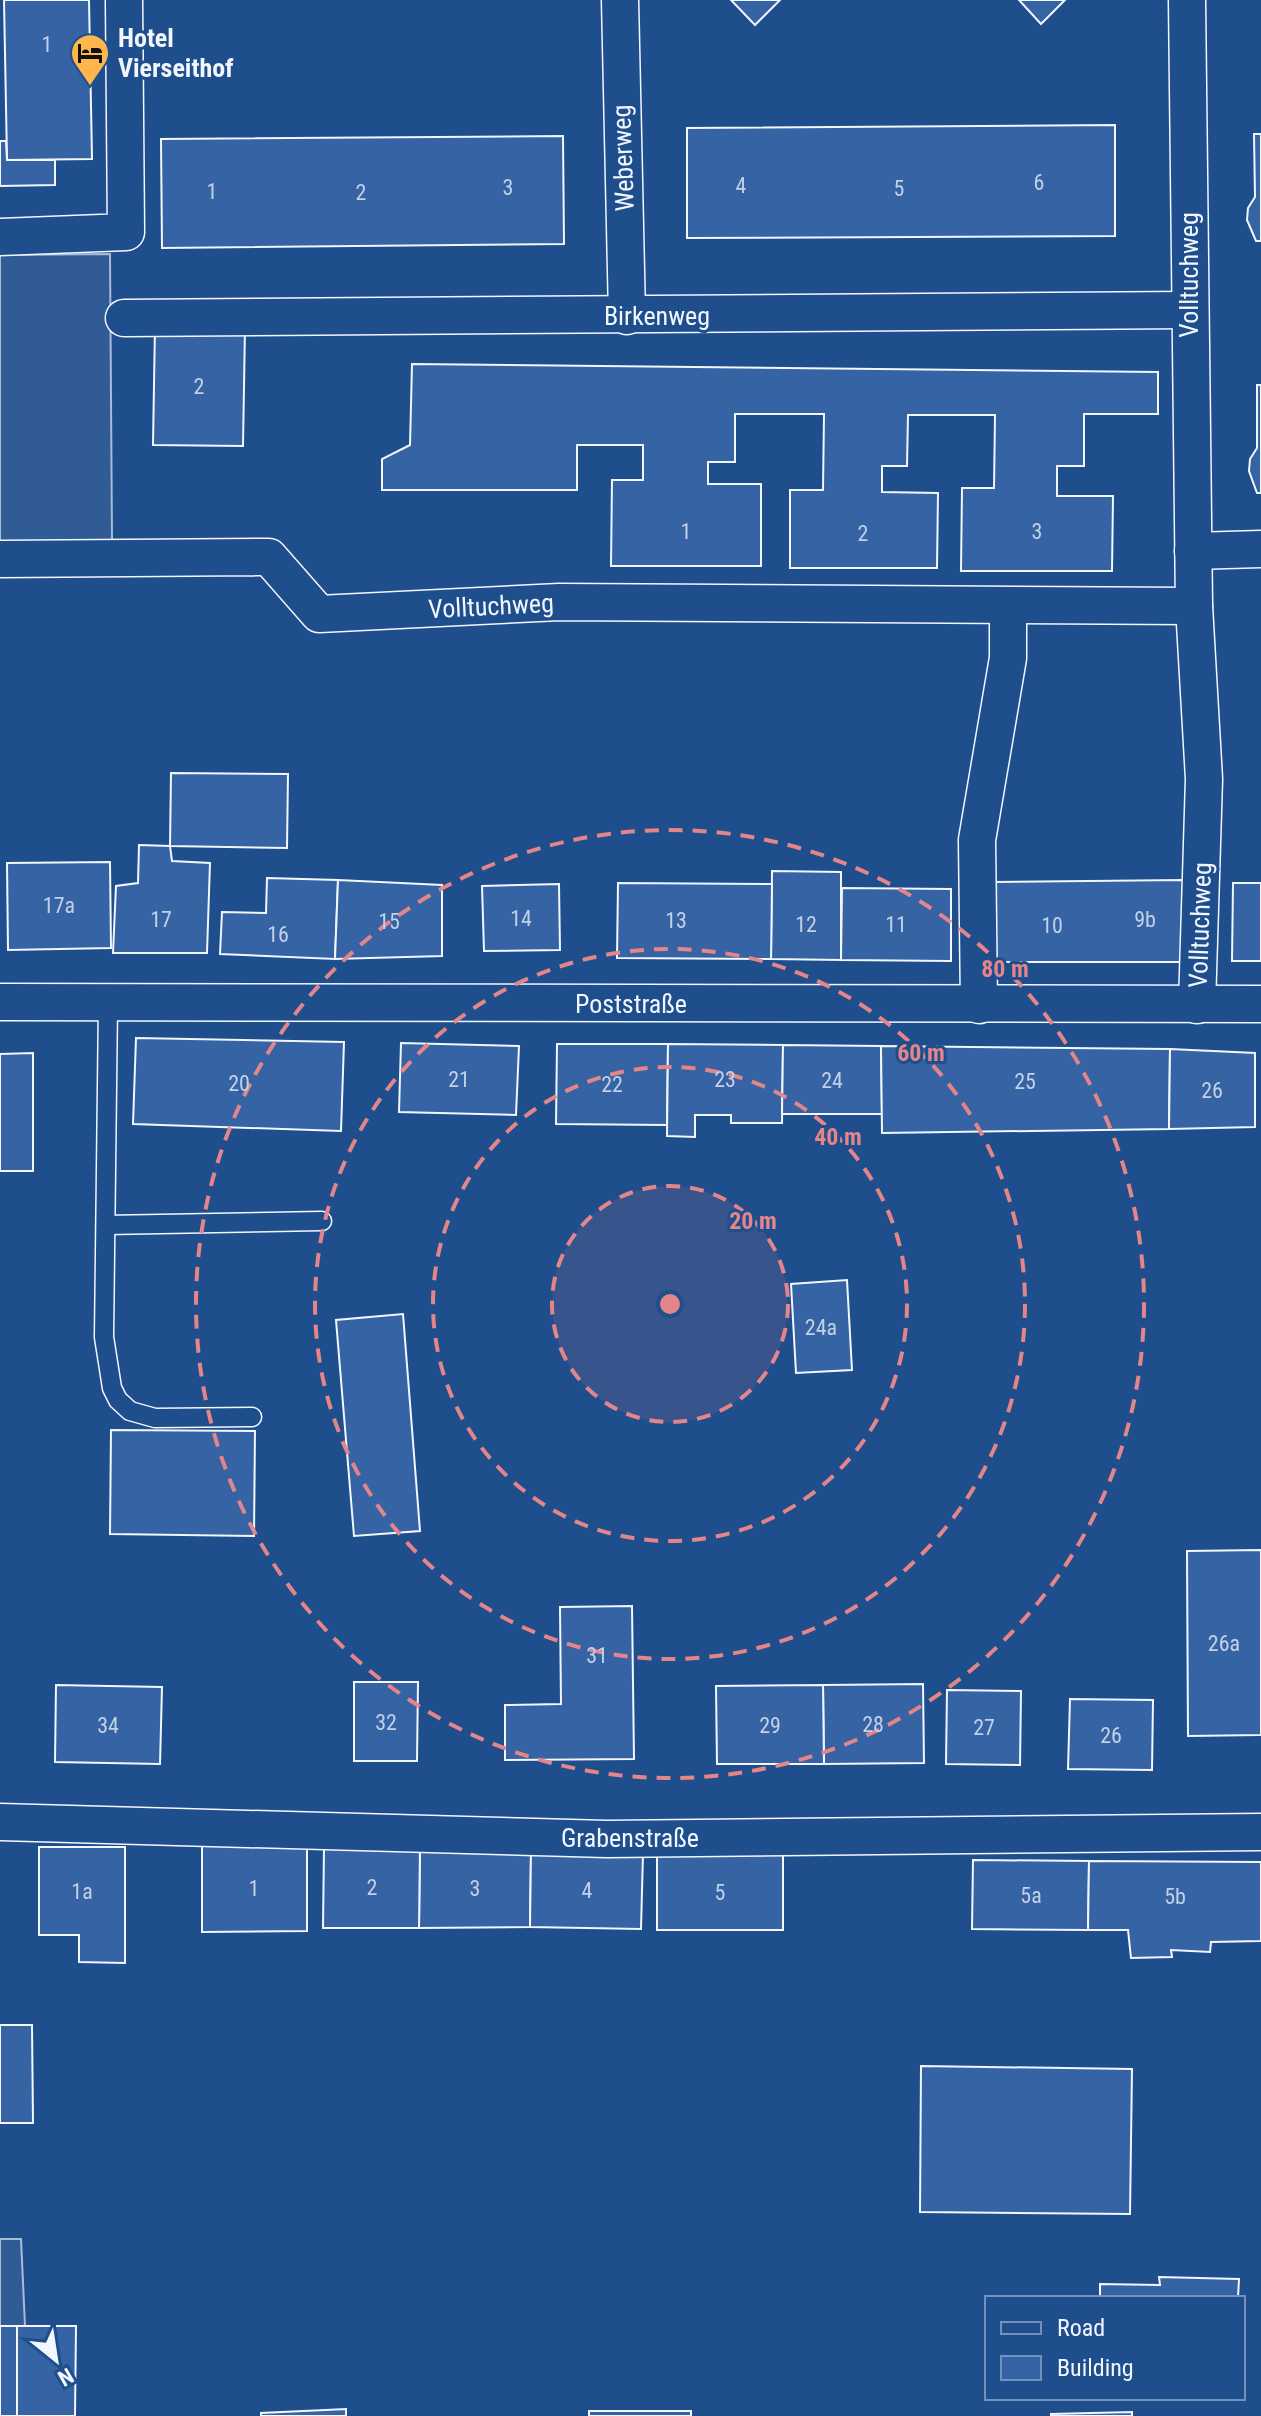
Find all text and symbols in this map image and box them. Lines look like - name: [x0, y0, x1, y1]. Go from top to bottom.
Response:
- place label: Hotel Vierseithof: [118, 23, 234, 83]
- house number: 1: [42, 32, 52, 57]
- hotel icon: Hotel Vierseithof: [69, 32, 111, 87]
- street label: Weberweg: [606, 104, 640, 212]
- house number: 6: [1034, 170, 1044, 195]
- house number: 4: [736, 173, 747, 198]
- house number: 3: [503, 175, 513, 200]
- house number: 5: [894, 176, 904, 201]
- house number: 1: [207, 179, 217, 204]
- house number: 2: [356, 180, 366, 205]
- street label: Volltuchweg: [1174, 212, 1204, 338]
- street label: Birkenweg: [604, 301, 710, 331]
- house number: 2: [194, 374, 204, 399]
- house number: 1: [681, 519, 691, 544]
- house number: 3: [1032, 519, 1042, 544]
- house number: 2: [858, 521, 868, 546]
- street label: Volltuchweg: [427, 588, 555, 624]
- street label: Volltuchweg: [1183, 862, 1217, 988]
- house number: 17a: [43, 893, 75, 918]
- house number: 14: [510, 906, 532, 931]
- house number: 17: [150, 907, 172, 932]
- house number: 9b: [1134, 907, 1156, 932]
- house number: 13: [665, 908, 687, 933]
- house number: 15: [378, 909, 400, 934]
- house number: 12: [795, 912, 817, 937]
- house number: 11: [885, 912, 907, 937]
- house number: 10: [1041, 913, 1063, 938]
- house number: 16: [267, 922, 289, 947]
- text: 80 m: [981, 955, 1029, 983]
- street label: Poststraße: [575, 989, 687, 1019]
- text: 60 m: [897, 1039, 945, 1067]
- house number: 21: [448, 1067, 470, 1092]
- house number: 23: [714, 1067, 736, 1092]
- house number: 24: [821, 1068, 843, 1093]
- house number: 25: [1014, 1069, 1036, 1094]
- house number: 20: [228, 1071, 250, 1096]
- house number: 22: [601, 1072, 623, 1097]
- house number: 26: [1201, 1078, 1223, 1103]
- text: 40 m: [814, 1123, 862, 1151]
- text: 20 m: [729, 1207, 777, 1235]
- centre of rings: [656, 1290, 684, 1318]
- house number: 24a: [805, 1315, 837, 1340]
- house number: 26a: [1208, 1631, 1240, 1656]
- house number: 31: [586, 1643, 608, 1668]
- house number: 32: [375, 1710, 397, 1735]
- house number: 28: [862, 1712, 884, 1737]
- house number: 34: [97, 1713, 119, 1738]
- house number: 29: [759, 1713, 781, 1738]
- house number: 27: [973, 1715, 995, 1740]
- house number: 26: [1100, 1723, 1122, 1748]
- street label: Grabenstraße: [561, 1823, 699, 1853]
- house number: 2: [367, 1875, 377, 1900]
- house number: 1: [249, 1876, 259, 1901]
- house number: 3: [470, 1876, 480, 1901]
- house number: 4: [582, 1878, 593, 1903]
- house number: 1a: [71, 1879, 93, 1904]
- house number: 5: [715, 1880, 725, 1905]
- house number: 5a: [1020, 1883, 1042, 1908]
- house number: 5b: [1164, 1884, 1186, 1909]
- legend: [985, 2296, 1245, 2400]
- text: Road: [1057, 2314, 1105, 2342]
- north arrow: [16, 2320, 96, 2400]
- text: Building: [1057, 2354, 1134, 2382]
- text: N: [54, 2363, 78, 2391]

